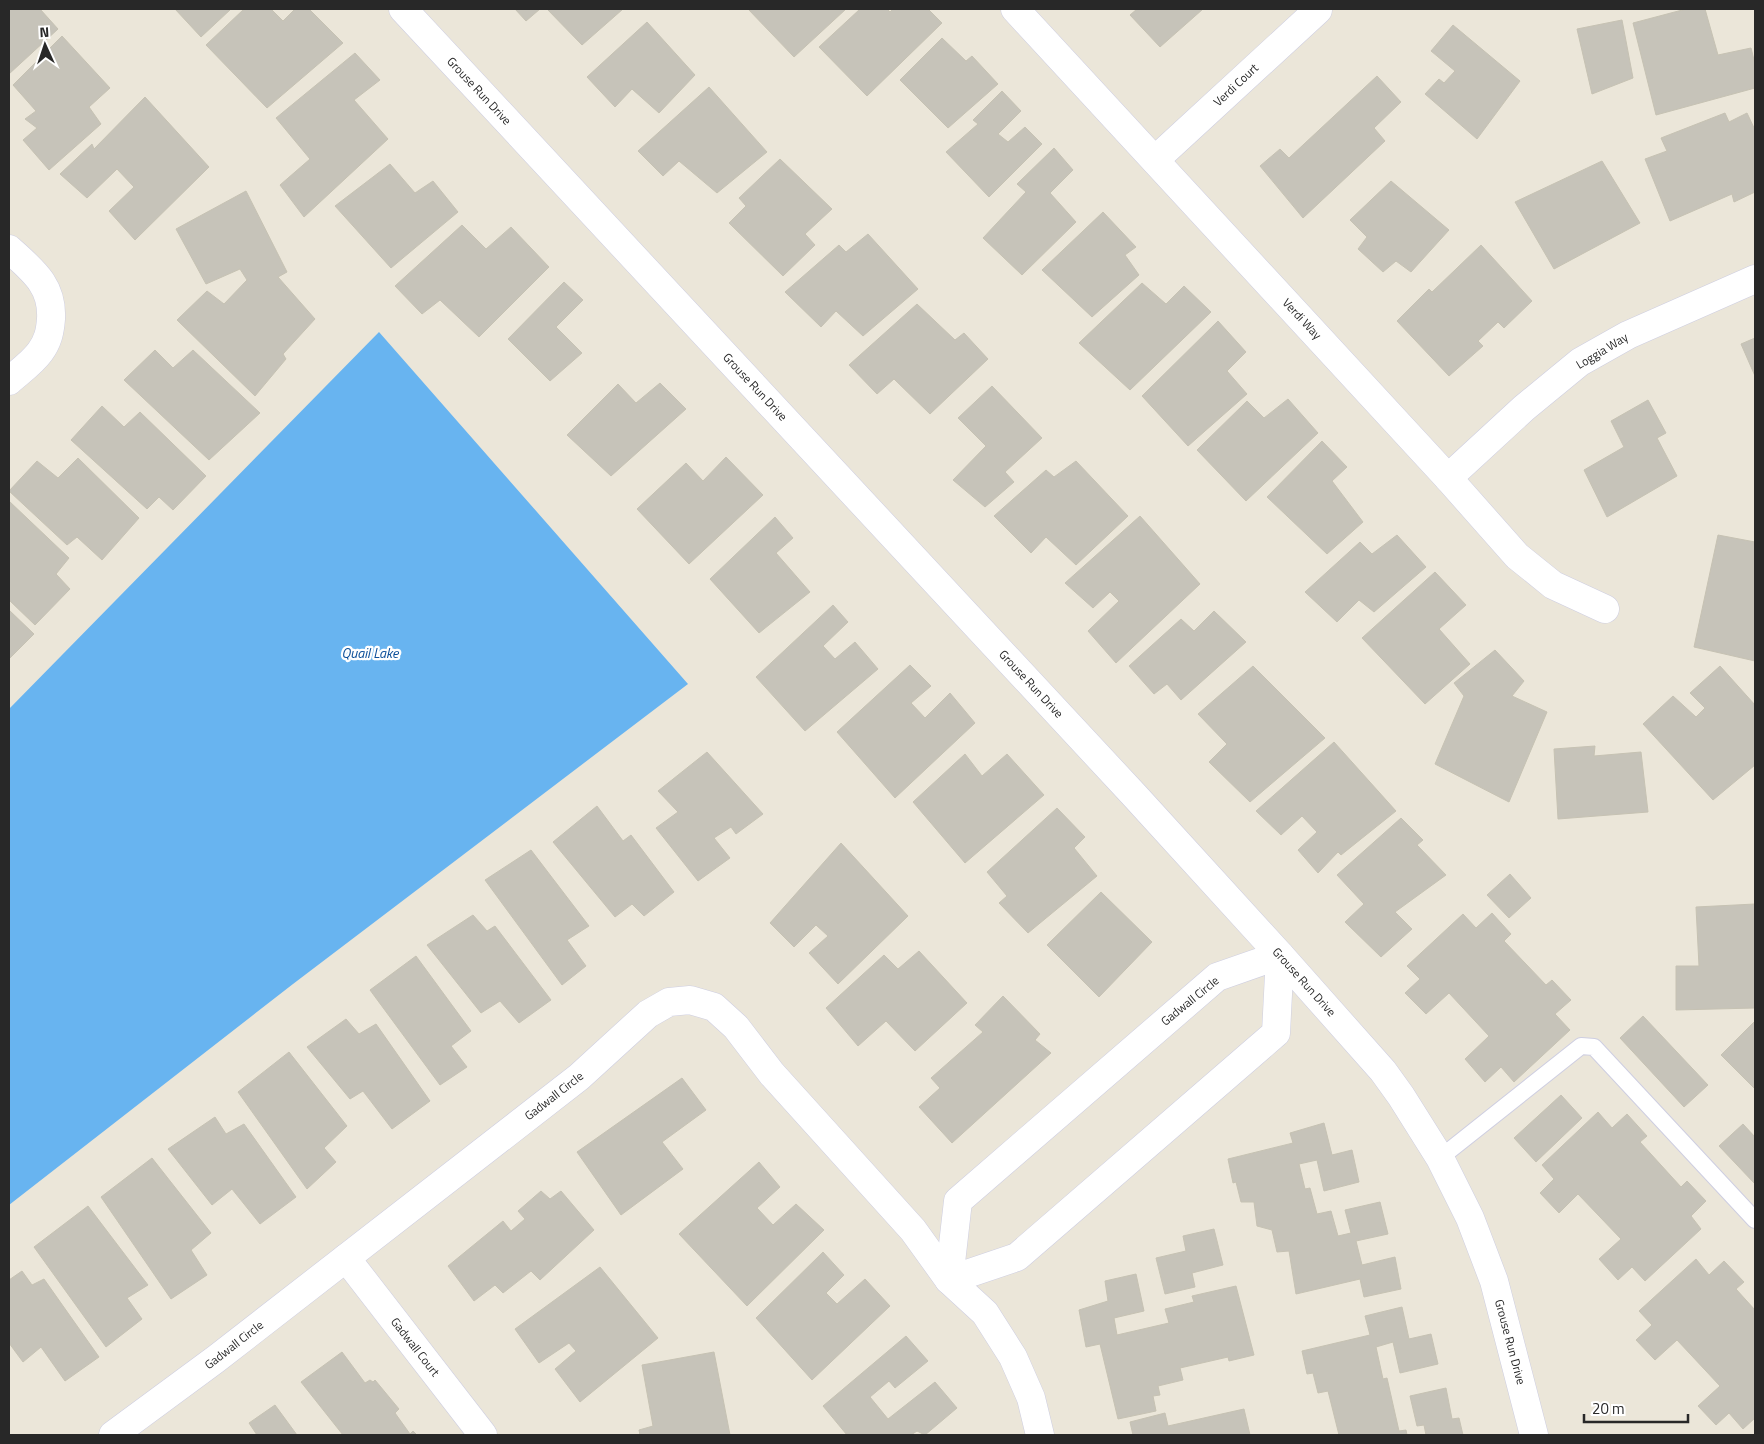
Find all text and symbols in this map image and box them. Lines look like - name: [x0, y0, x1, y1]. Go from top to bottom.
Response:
- north arrow: [20, 20, 70, 70]
- text: N: [39, 21, 50, 42]
- street label: Grouse Run Drive: [443, 52, 516, 129]
- street label: Verdi Court: [1209, 58, 1263, 111]
- street label: Verdi Way: [1278, 294, 1327, 344]
- street label: Loggia Way: [1572, 327, 1632, 374]
- street label: Grouse Run Drive: [719, 348, 792, 425]
- water label: Quail Lake: [341, 642, 400, 663]
- street label: Grouse Run Drive: [995, 645, 1068, 722]
- street label: Grouse Run Drive: [1268, 943, 1341, 1021]
- street label: Gadwall Circle: [1156, 971, 1223, 1030]
- street label: Gadwall Circle: [520, 1066, 587, 1125]
- street label: Grouse Run Drive: [1490, 1297, 1531, 1387]
- street label: Gadwall Court: [386, 1313, 445, 1381]
- street label: Gadwall Circle: [200, 1315, 267, 1374]
- scale bar: [1584, 1392, 1688, 1424]
- text: 20 m: [1592, 1397, 1625, 1420]

